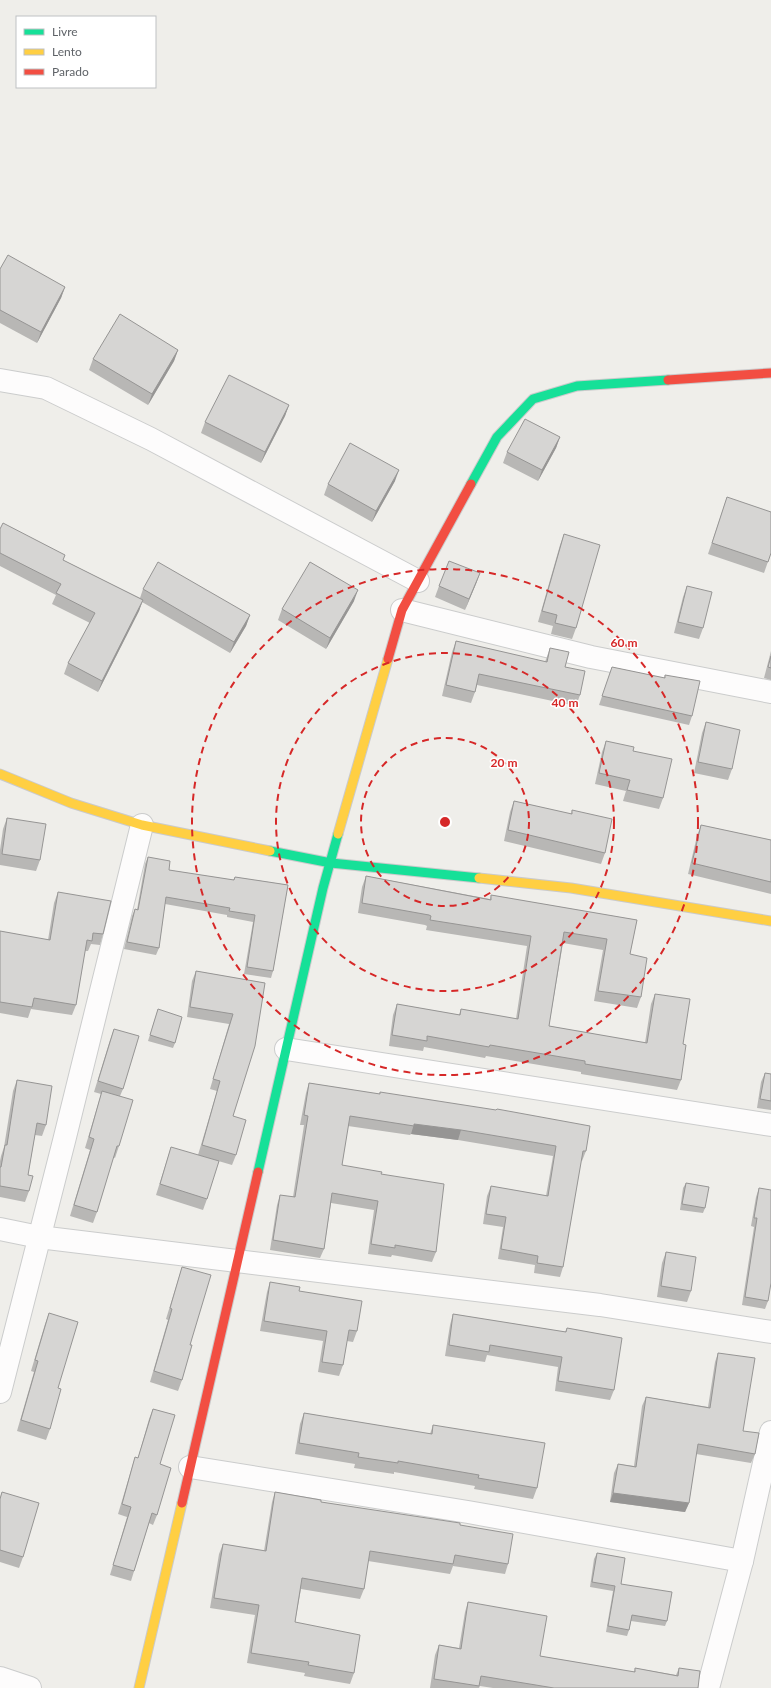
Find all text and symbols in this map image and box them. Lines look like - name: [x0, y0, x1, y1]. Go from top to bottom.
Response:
- legend: [16, 16, 156, 88]
- text: Livre: [52, 24, 78, 39]
- text: Lento: [52, 44, 82, 59]
- text: Parado: [52, 64, 89, 79]
- text: 60 m: [611, 635, 637, 650]
- text: 40 m: [552, 695, 578, 710]
- text: 20 m: [491, 755, 517, 770]
- centre of rings: [438, 815, 452, 829]

